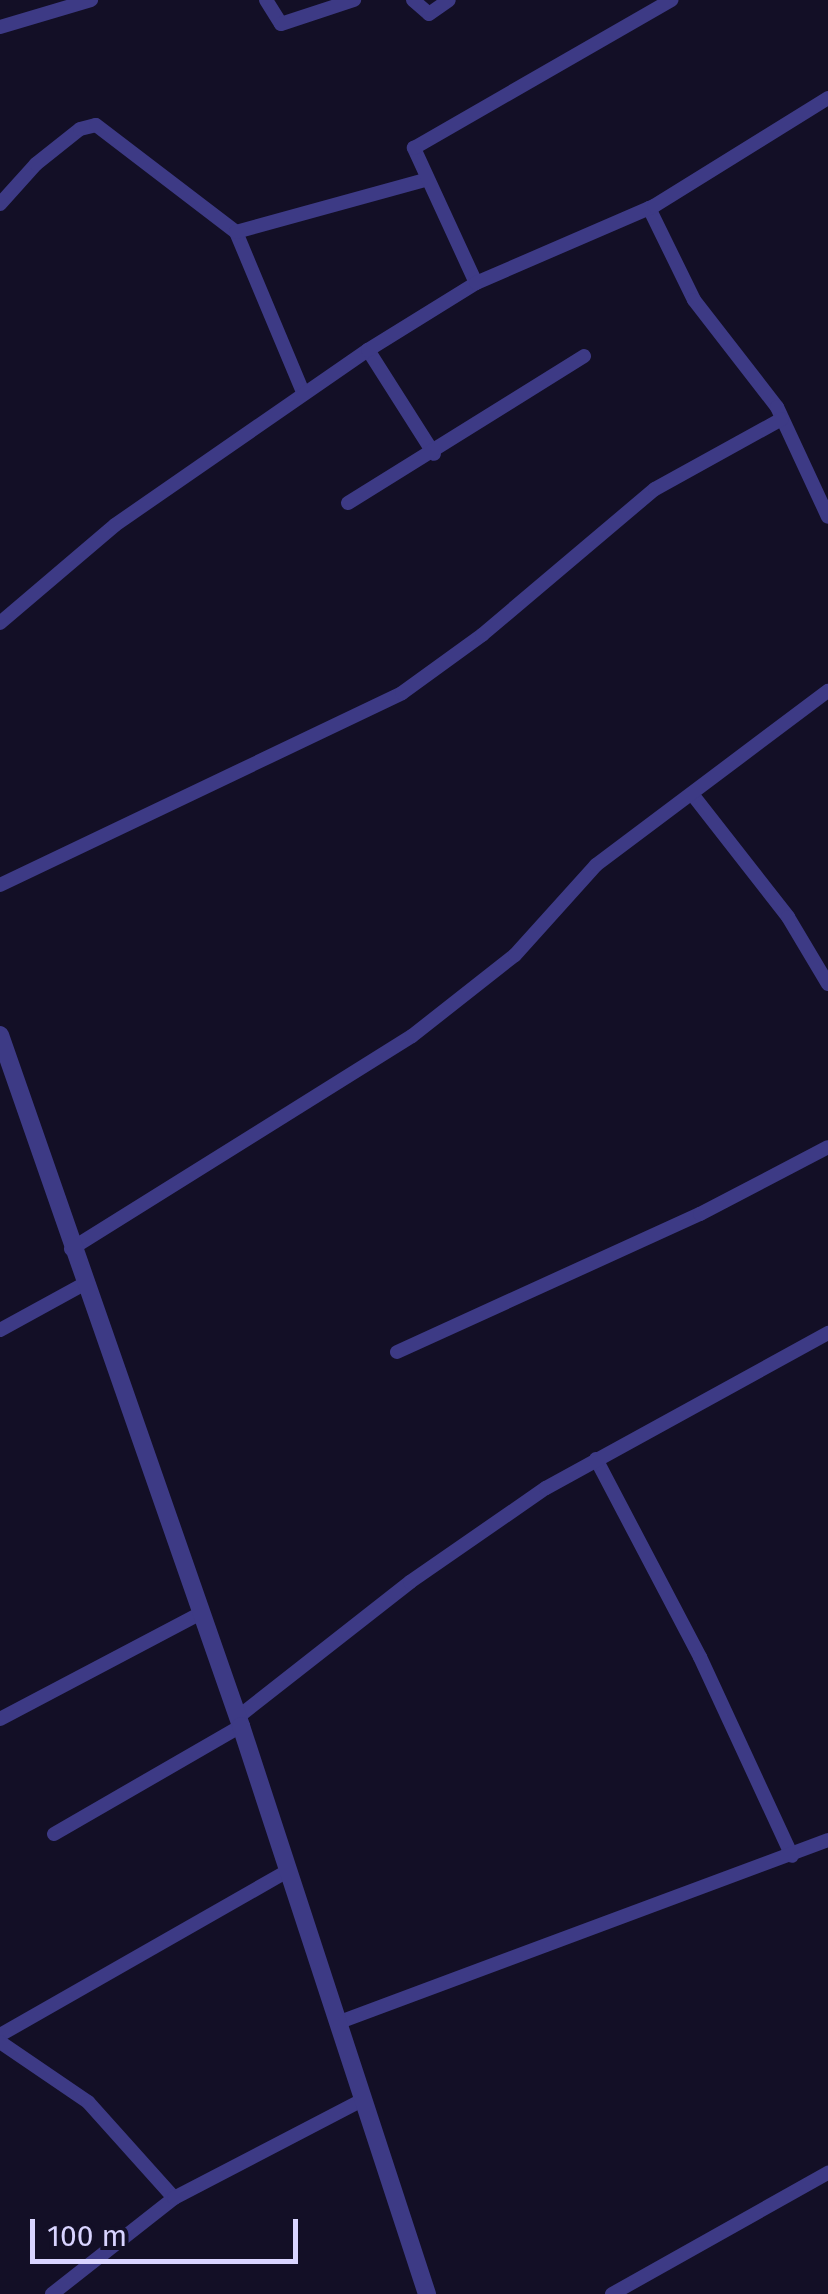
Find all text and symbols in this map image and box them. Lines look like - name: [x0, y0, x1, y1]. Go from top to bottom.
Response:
- scale bar: [35, 2199, 302, 2261]
- text: 100 m: [47, 2218, 127, 2254]

